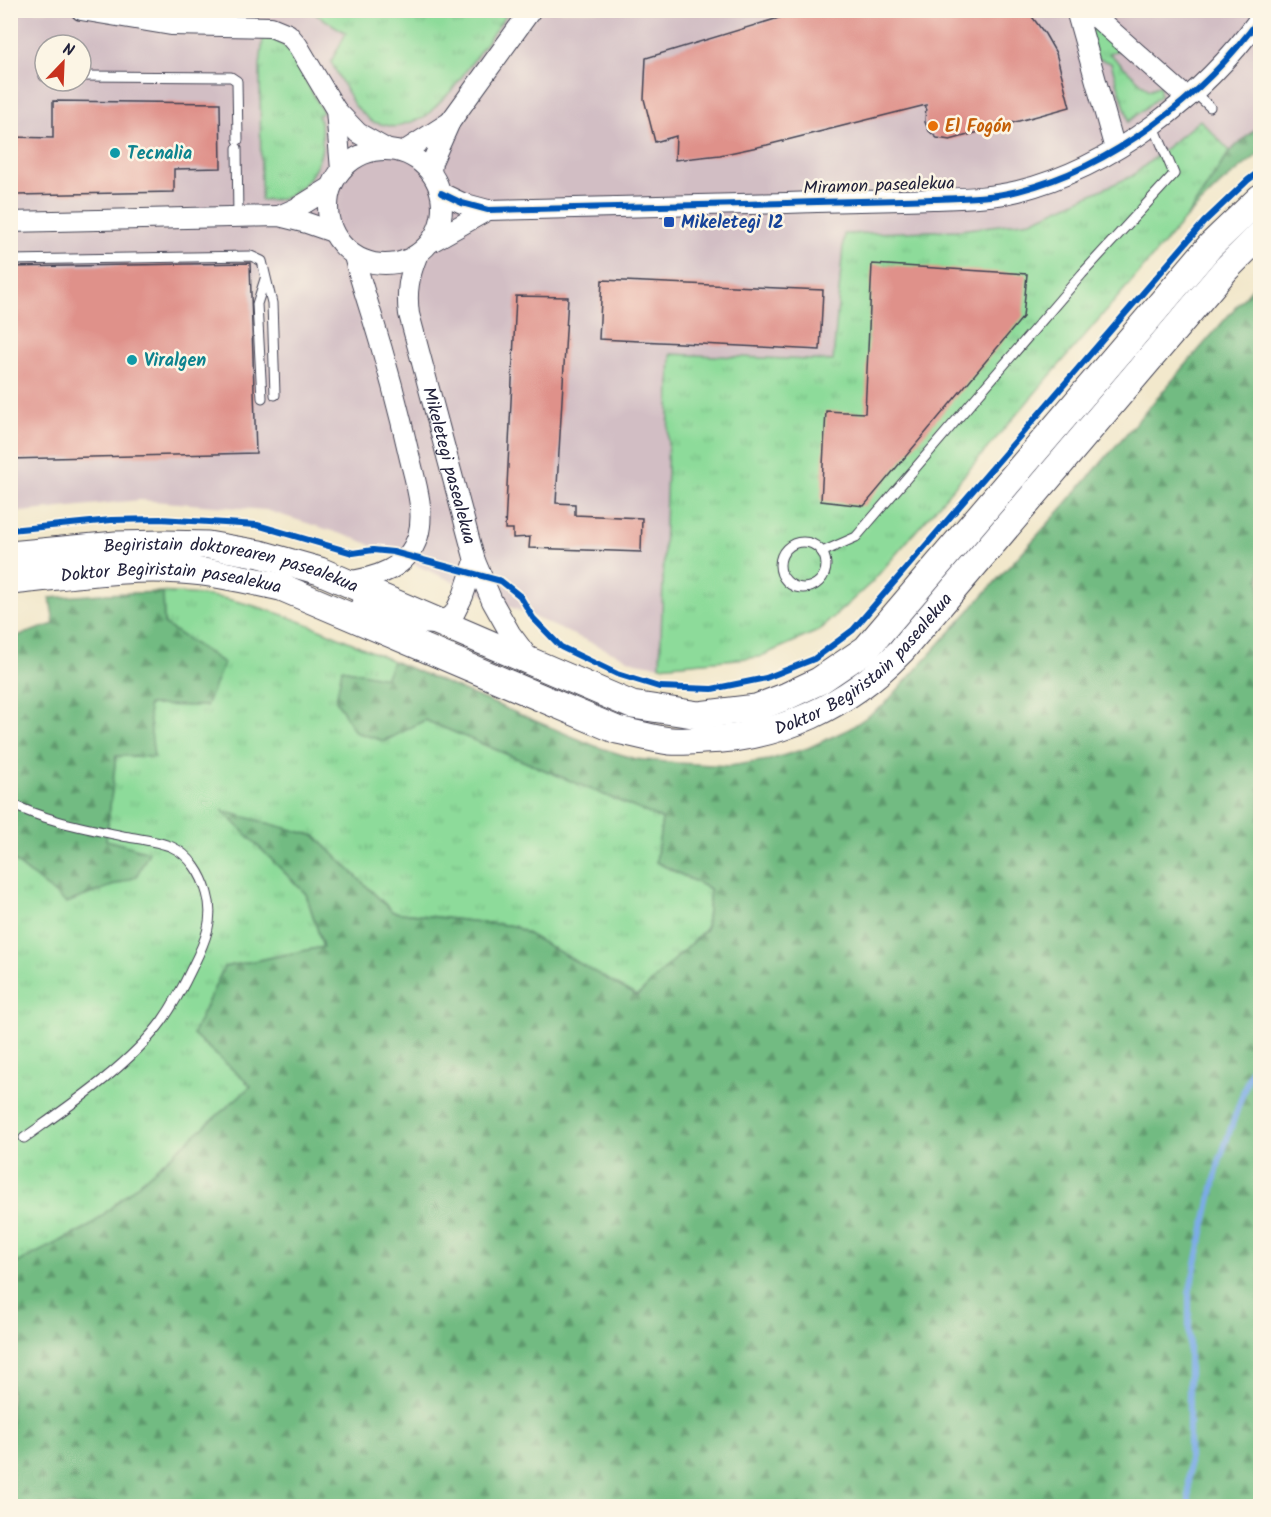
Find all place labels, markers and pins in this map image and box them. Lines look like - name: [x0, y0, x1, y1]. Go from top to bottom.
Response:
- place label: El Fogón: [945, 113, 1011, 142]
- marker: El Fogón: [926, 119, 940, 133]
- place label: Tecnalia: [127, 140, 192, 169]
- marker: Tecnalia: [108, 146, 122, 160]
- place label: Mikeletegi 12: [681, 209, 784, 238]
- marker: Mikeletegi 12: [662, 215, 676, 229]
- place label: Viralgen: [144, 347, 206, 376]
- marker: Viralgen: [125, 353, 139, 367]

